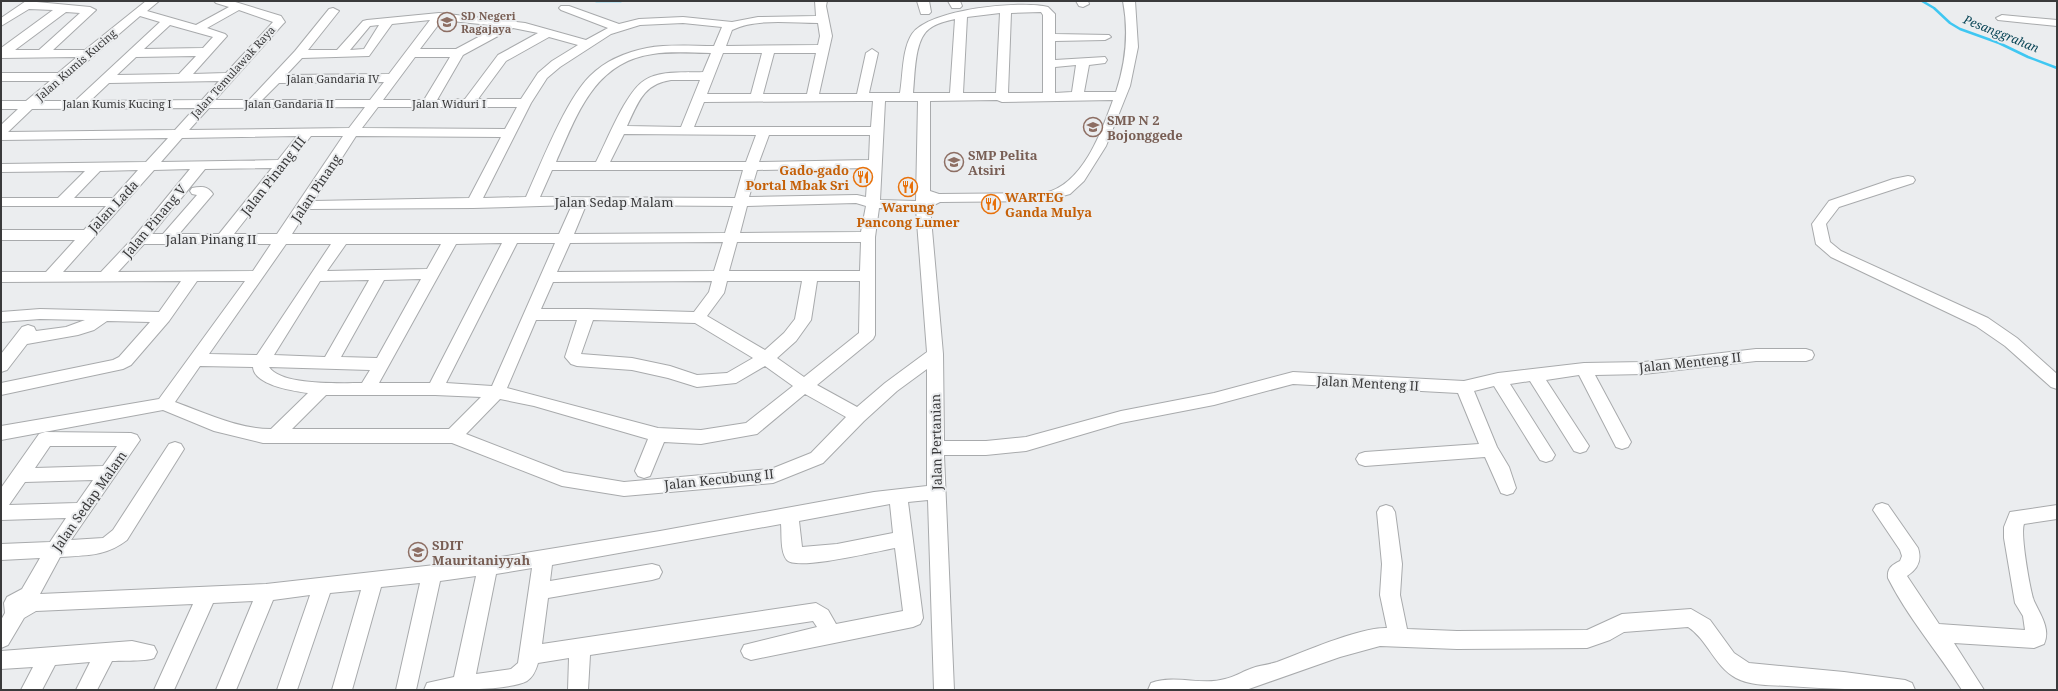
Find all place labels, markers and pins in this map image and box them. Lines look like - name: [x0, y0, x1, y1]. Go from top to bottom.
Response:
- place label: SD Negeri Ragajaya: [461, 8, 516, 36]
- school or university icon: SD Negeri Ragajaya: [436, 11, 458, 33]
- place label: SMP N 2 Bojonggede: [1107, 111, 1183, 144]
- school or university icon: SMP N 2 Bojonggede: [1082, 116, 1104, 138]
- place label: SMP Pelita Atsiri: [968, 146, 1038, 179]
- school or university icon: SMP Pelita Atsiri: [943, 151, 965, 173]
- place label: Gado-gado Portal Mbak Sri: [746, 161, 849, 194]
- restaurant icon: Gado-gado Portal Mbak Sri: [852, 166, 874, 188]
- restaurant icon: Warung Pancong Lumer: [897, 176, 919, 198]
- place label: WARTEG Ganda Mulya: [1005, 188, 1092, 221]
- restaurant icon: WARTEG Ganda Mulya: [980, 193, 1002, 215]
- place label: Warung Pancong Lumer: [856, 198, 960, 231]
- place label: SDIT Mauritaniyyah: [432, 536, 530, 569]
- school or university icon: SDIT Mauritaniyyah: [407, 541, 429, 563]

